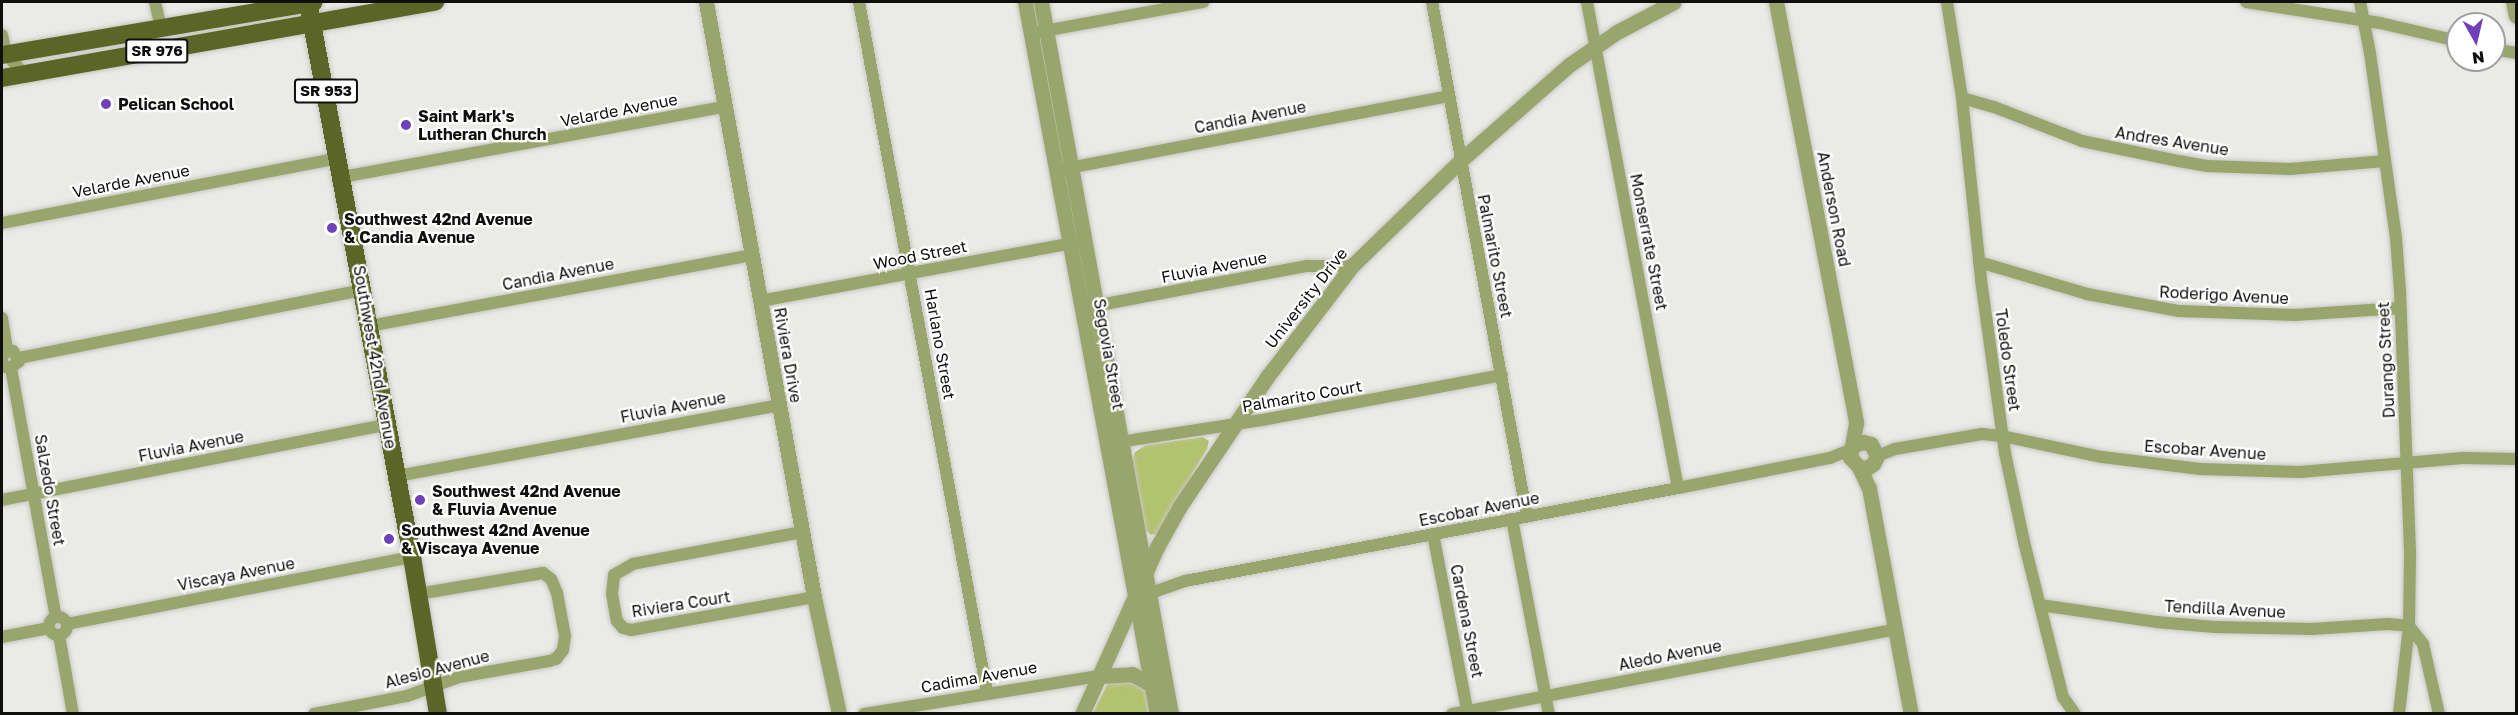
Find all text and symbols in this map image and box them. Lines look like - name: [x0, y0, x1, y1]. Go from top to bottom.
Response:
- north arrow: [2446, 12, 2506, 72]
- road number: SR 976: [124, 39, 190, 63]
- text: N: [2471, 47, 2486, 69]
- road number: SR 953: [293, 79, 359, 103]
- street label: Velarde Avenue: [559, 89, 679, 131]
- place label: Pelican School: [118, 94, 234, 114]
- marker: Pelican School: [99, 97, 113, 111]
- street label: Candia Avenue: [1193, 97, 1307, 137]
- place label: Saint Mark's Lutheran Church: [418, 106, 546, 144]
- marker: Saint Mark's Lutheran Church: [399, 118, 413, 132]
- street label: Andres Avenue: [2114, 123, 2230, 159]
- street label: Anderson Road: [1813, 150, 1855, 268]
- street label: Velarde Avenue: [71, 160, 191, 202]
- street label: Monserrate Street: [1626, 172, 1672, 312]
- street label: Palmarito Street: [1474, 193, 1516, 319]
- place label: Southwest 42nd Avenue & Candia Avenue: [344, 209, 533, 247]
- marker: Southwest 42nd Avenue & Candia Avenue: [325, 221, 339, 235]
- street label: Wood Street: [871, 237, 969, 273]
- street label: University Drive: [1261, 244, 1351, 352]
- street label: Fluvia Avenue: [1160, 247, 1268, 287]
- street label: Candia Avenue: [501, 254, 615, 294]
- street label: Southwest 42nd Avenue: [349, 264, 401, 450]
- street label: Roderigo Avenue: [2159, 282, 2289, 308]
- street label: Harlano Street: [921, 287, 959, 401]
- street label: Segovia Street: [1090, 297, 1128, 411]
- street label: Durango Street: [2373, 301, 2399, 419]
- street label: Riviera Drive: [770, 306, 806, 404]
- street label: Toledo Street: [1991, 308, 2025, 412]
- street label: Palmarito Court: [1241, 376, 1363, 416]
- street label: Fluvia Avenue: [619, 387, 727, 427]
- street label: Fluvia Avenue: [137, 426, 245, 466]
- street label: Salzedo Street: [31, 433, 69, 547]
- street label: Escobar Avenue: [2143, 436, 2267, 464]
- place label: Southwest 42nd Avenue & Fluvia Avenue: [432, 481, 621, 519]
- street label: Escobar Avenue: [1417, 488, 1541, 530]
- marker: Southwest 42nd Avenue & Fluvia Avenue: [413, 493, 427, 507]
- place label: Southwest 42nd Avenue & Viscaya Avenue: [401, 520, 590, 558]
- marker: Southwest 42nd Avenue & Viscaya Avenue: [382, 532, 396, 546]
- street label: Viscaya Avenue: [176, 553, 296, 595]
- street label: Cardena Street: [1447, 563, 1487, 679]
- street label: Riviera Court: [630, 587, 732, 621]
- street label: Tendilla Avenue: [2164, 596, 2286, 622]
- street label: Aledo Avenue: [1617, 636, 1723, 674]
- street label: Alesio Avenue: [383, 646, 491, 692]
- street label: Cadima Avenue: [919, 657, 1039, 697]

